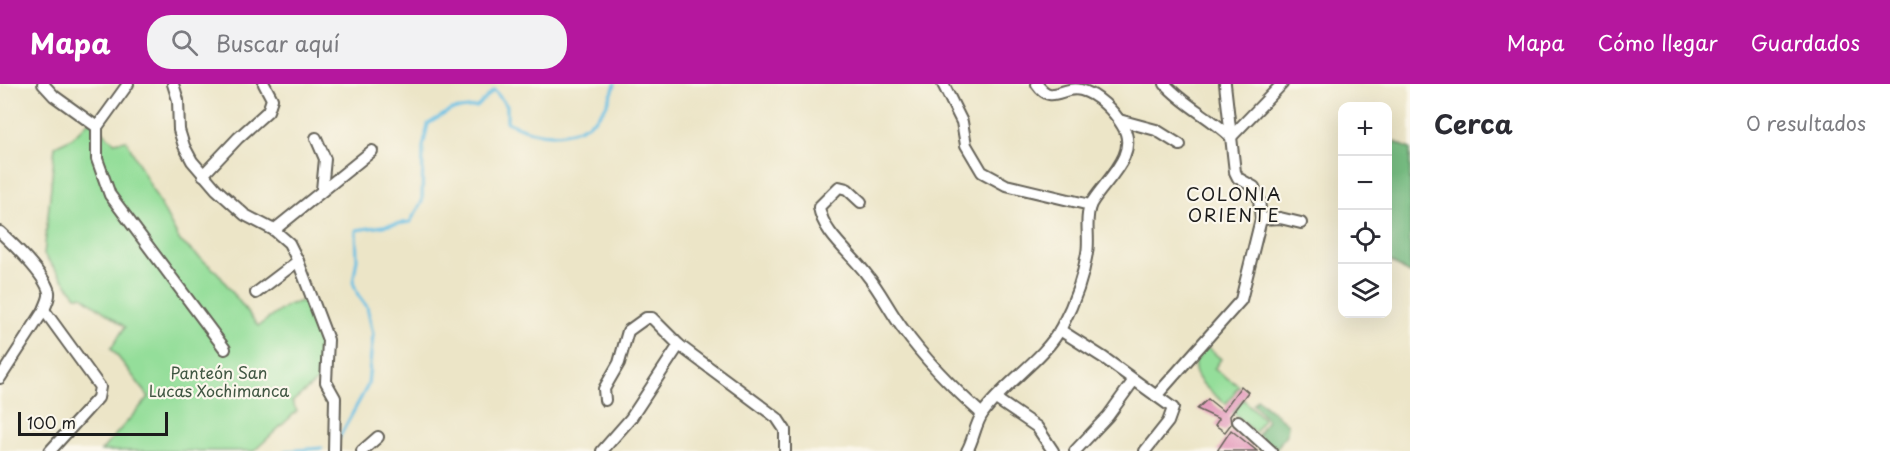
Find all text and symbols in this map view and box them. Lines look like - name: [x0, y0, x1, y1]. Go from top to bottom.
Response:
- search box: [147, 15, 567, 69]
- text: Mapa: [30, 21, 111, 64]
- icon: search: [168, 26, 201, 59]
- text: Buscar aquí: [216, 26, 340, 59]
- text: Mapa: [1507, 26, 1565, 58]
- text: Cómo llegar: [1598, 26, 1718, 58]
- text: Guardados: [1751, 26, 1860, 58]
- map controls: [1338, 102, 1392, 318]
- button: +: [1338, 102, 1392, 156]
- text: Cerca: [1434, 104, 1513, 143]
- text: 0 resultados: [1746, 108, 1866, 138]
- button: −: [1338, 156, 1392, 210]
- district label: COLONIA ORIENTE: [1186, 180, 1282, 228]
- button: locate: [1338, 210, 1392, 264]
- button: layers: [1338, 264, 1392, 318]
- park label: Panteón San Lucas Xochimanca: [149, 360, 289, 402]
- scale bar: [18, 409, 168, 436]
- text: 100 m: [27, 410, 76, 434]

